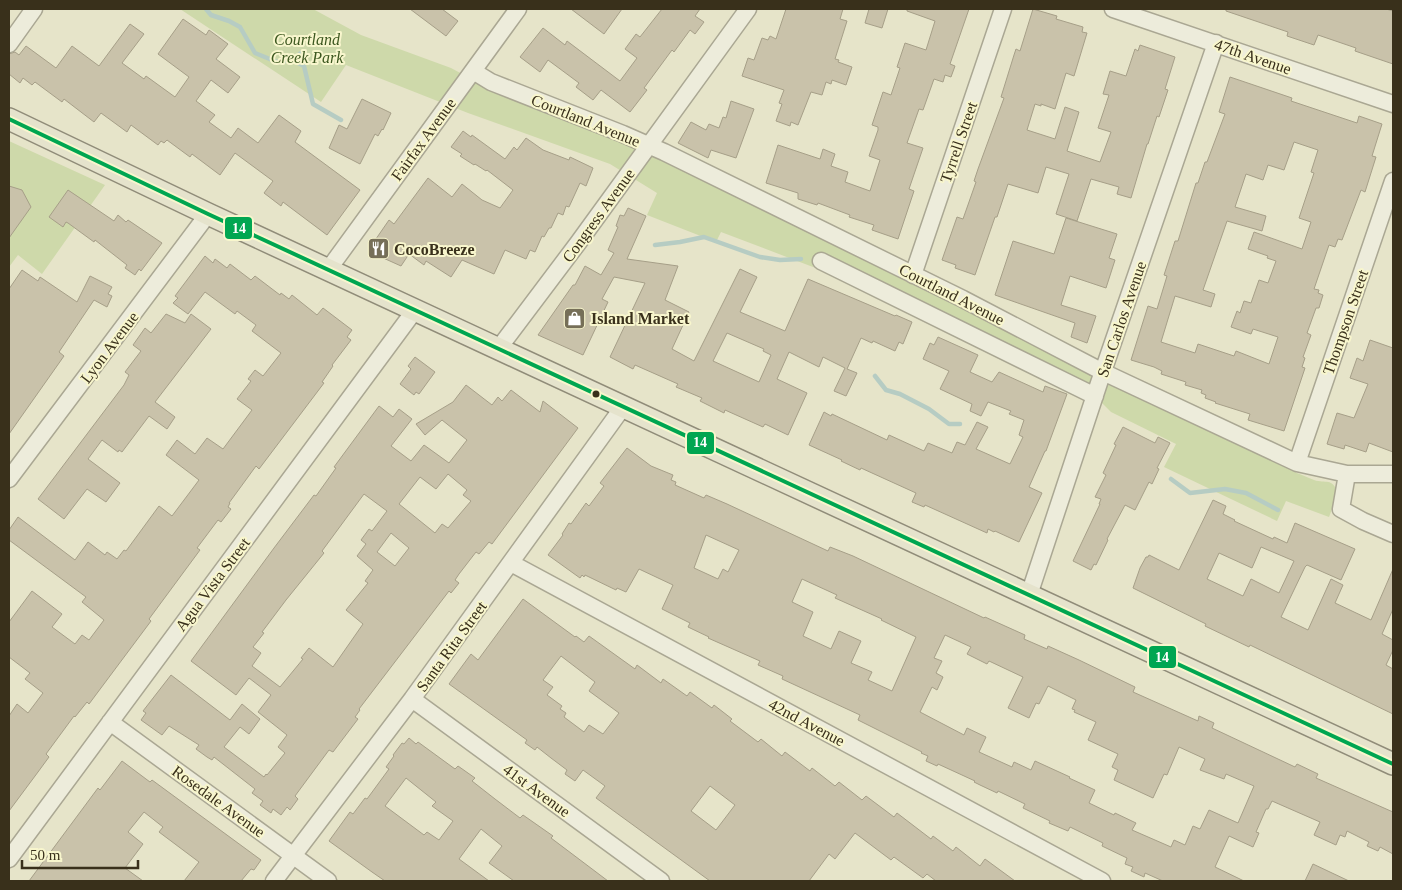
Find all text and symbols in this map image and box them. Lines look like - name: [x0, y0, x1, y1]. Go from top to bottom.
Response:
- park label: Courtland Creek Park: [271, 31, 344, 66]
- street label: 47th Avenue: [1212, 35, 1293, 78]
- street label: Courtland Avenue: [529, 91, 643, 150]
- street label: Fairfax Avenue: [388, 95, 459, 184]
- street label: Tyrrell Street: [937, 99, 981, 185]
- street label: Congress Avenue: [559, 165, 639, 266]
- line badge: 14: [224, 216, 253, 240]
- text: 14: [232, 221, 246, 236]
- restaurant icon: CocoBreeze: [366, 237, 390, 261]
- place label: CocoBreeze: [394, 241, 475, 258]
- street label: San Carlos Avenue: [1094, 259, 1149, 379]
- street label: Courtland Avenue: [896, 261, 1007, 328]
- street label: Thompson Street: [1320, 267, 1373, 377]
- shop icon: Island Market: [563, 306, 587, 330]
- street label: Lyon Avenue: [77, 308, 142, 387]
- place label: Island Market: [591, 310, 690, 327]
- unlabelled marker: [591, 389, 601, 399]
- line badge: 14: [686, 431, 715, 455]
- text: 14: [693, 435, 707, 450]
- street label: Agua Vista Street: [172, 534, 254, 635]
- street label: Santa Rita Street: [413, 597, 490, 695]
- line badge: 14: [1148, 645, 1177, 669]
- text: 14: [1155, 650, 1169, 665]
- street label: 42nd Avenue: [766, 695, 848, 750]
- street label: 41st Avenue: [500, 760, 573, 820]
- street label: Rosedale Avenue: [169, 762, 268, 841]
- scale bar: [22, 838, 139, 870]
- text: 50 m: [30, 847, 61, 863]

